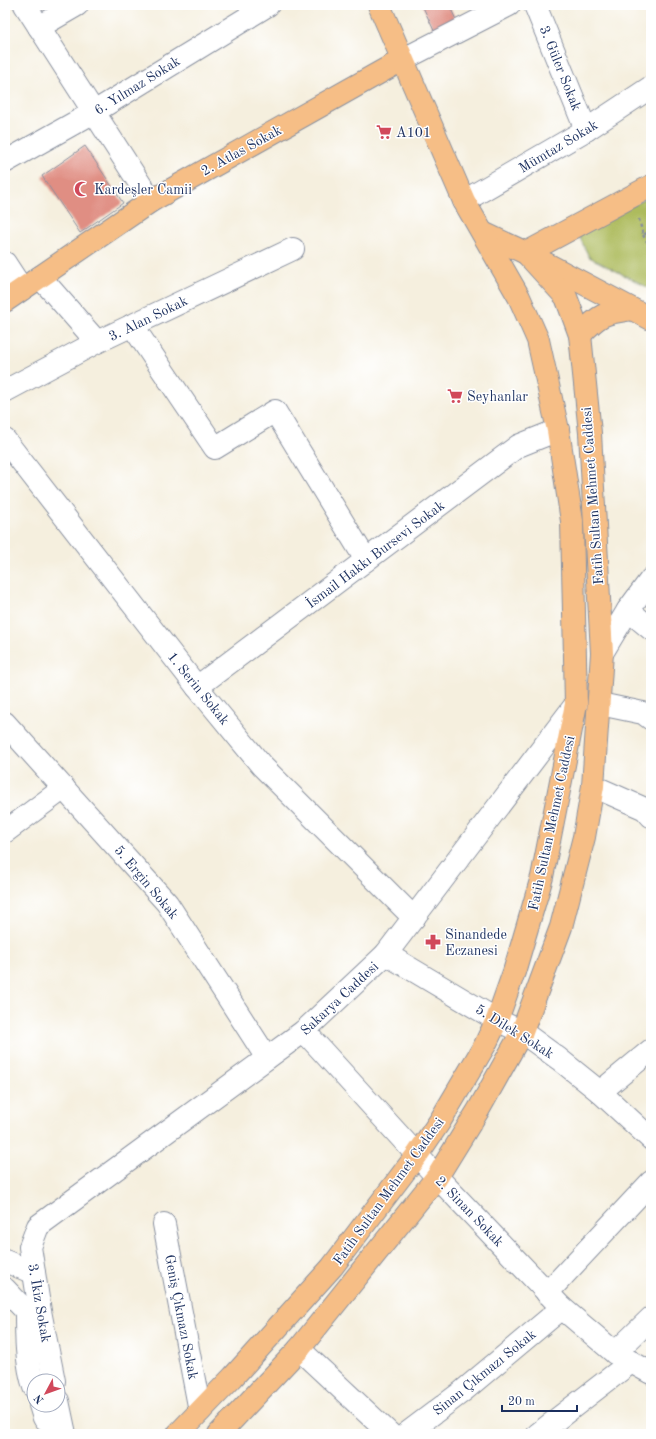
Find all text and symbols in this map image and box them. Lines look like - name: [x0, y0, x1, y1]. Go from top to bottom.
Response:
- street label: 3. Güler Sokak: [537, 24, 584, 113]
- street label: 6. Yılmaz Sokak: [92, 54, 183, 118]
- street label: Mümtaz Sokak: [517, 118, 600, 176]
- street label: 2. Atlas Sokak: [199, 123, 284, 179]
- supermarket icon: A101: [375, 123, 393, 141]
- place label: A101: [396, 126, 431, 140]
- mosque icon: Kardeşler Camii: [73, 180, 91, 198]
- place label: Kardeşler Camii: [94, 183, 192, 197]
- street label: 3. Alan Sokak: [107, 294, 190, 344]
- supermarket icon: Seyhanlar: [446, 387, 464, 405]
- place label: Seyhanlar: [467, 390, 528, 404]
- street label: Fatih Sultan Mehmet Caddesi: [580, 406, 606, 585]
- street label: İsmail Hakkı Bursevi Sokak: [302, 496, 447, 611]
- street label: 1. Serin Sokak: [165, 650, 232, 728]
- street label: Fatih Sultan Mehmet Caddesi: [527, 734, 577, 912]
- street label: 5. Ergin Sokak: [112, 843, 181, 922]
- place label: Sinandede Eczanesi: [445, 928, 507, 958]
- pharmacy icon: Sinandede Eczanesi: [424, 933, 442, 951]
- street label: Sakarya Caddesi: [298, 959, 381, 1038]
- street label: 5. Dilek Sokak: [473, 1002, 556, 1061]
- street label: Fatih Sultan Mehmet Caddesi: [331, 1115, 447, 1268]
- street label: 2. Sinan Sokak: [432, 1174, 506, 1249]
- street label: Geniş Çıkmazı Sokak: [162, 1253, 200, 1381]
- street label: 3. İkiz Sokak: [25, 1262, 56, 1344]
- street label: Sinan Çıkmazı Sokak: [431, 1327, 539, 1418]
- north arrow: [26, 1373, 66, 1413]
- scale bar: [502, 1387, 577, 1413]
- text: N: [32, 1391, 46, 1405]
- text: 20 m: [508, 1396, 535, 1408]

